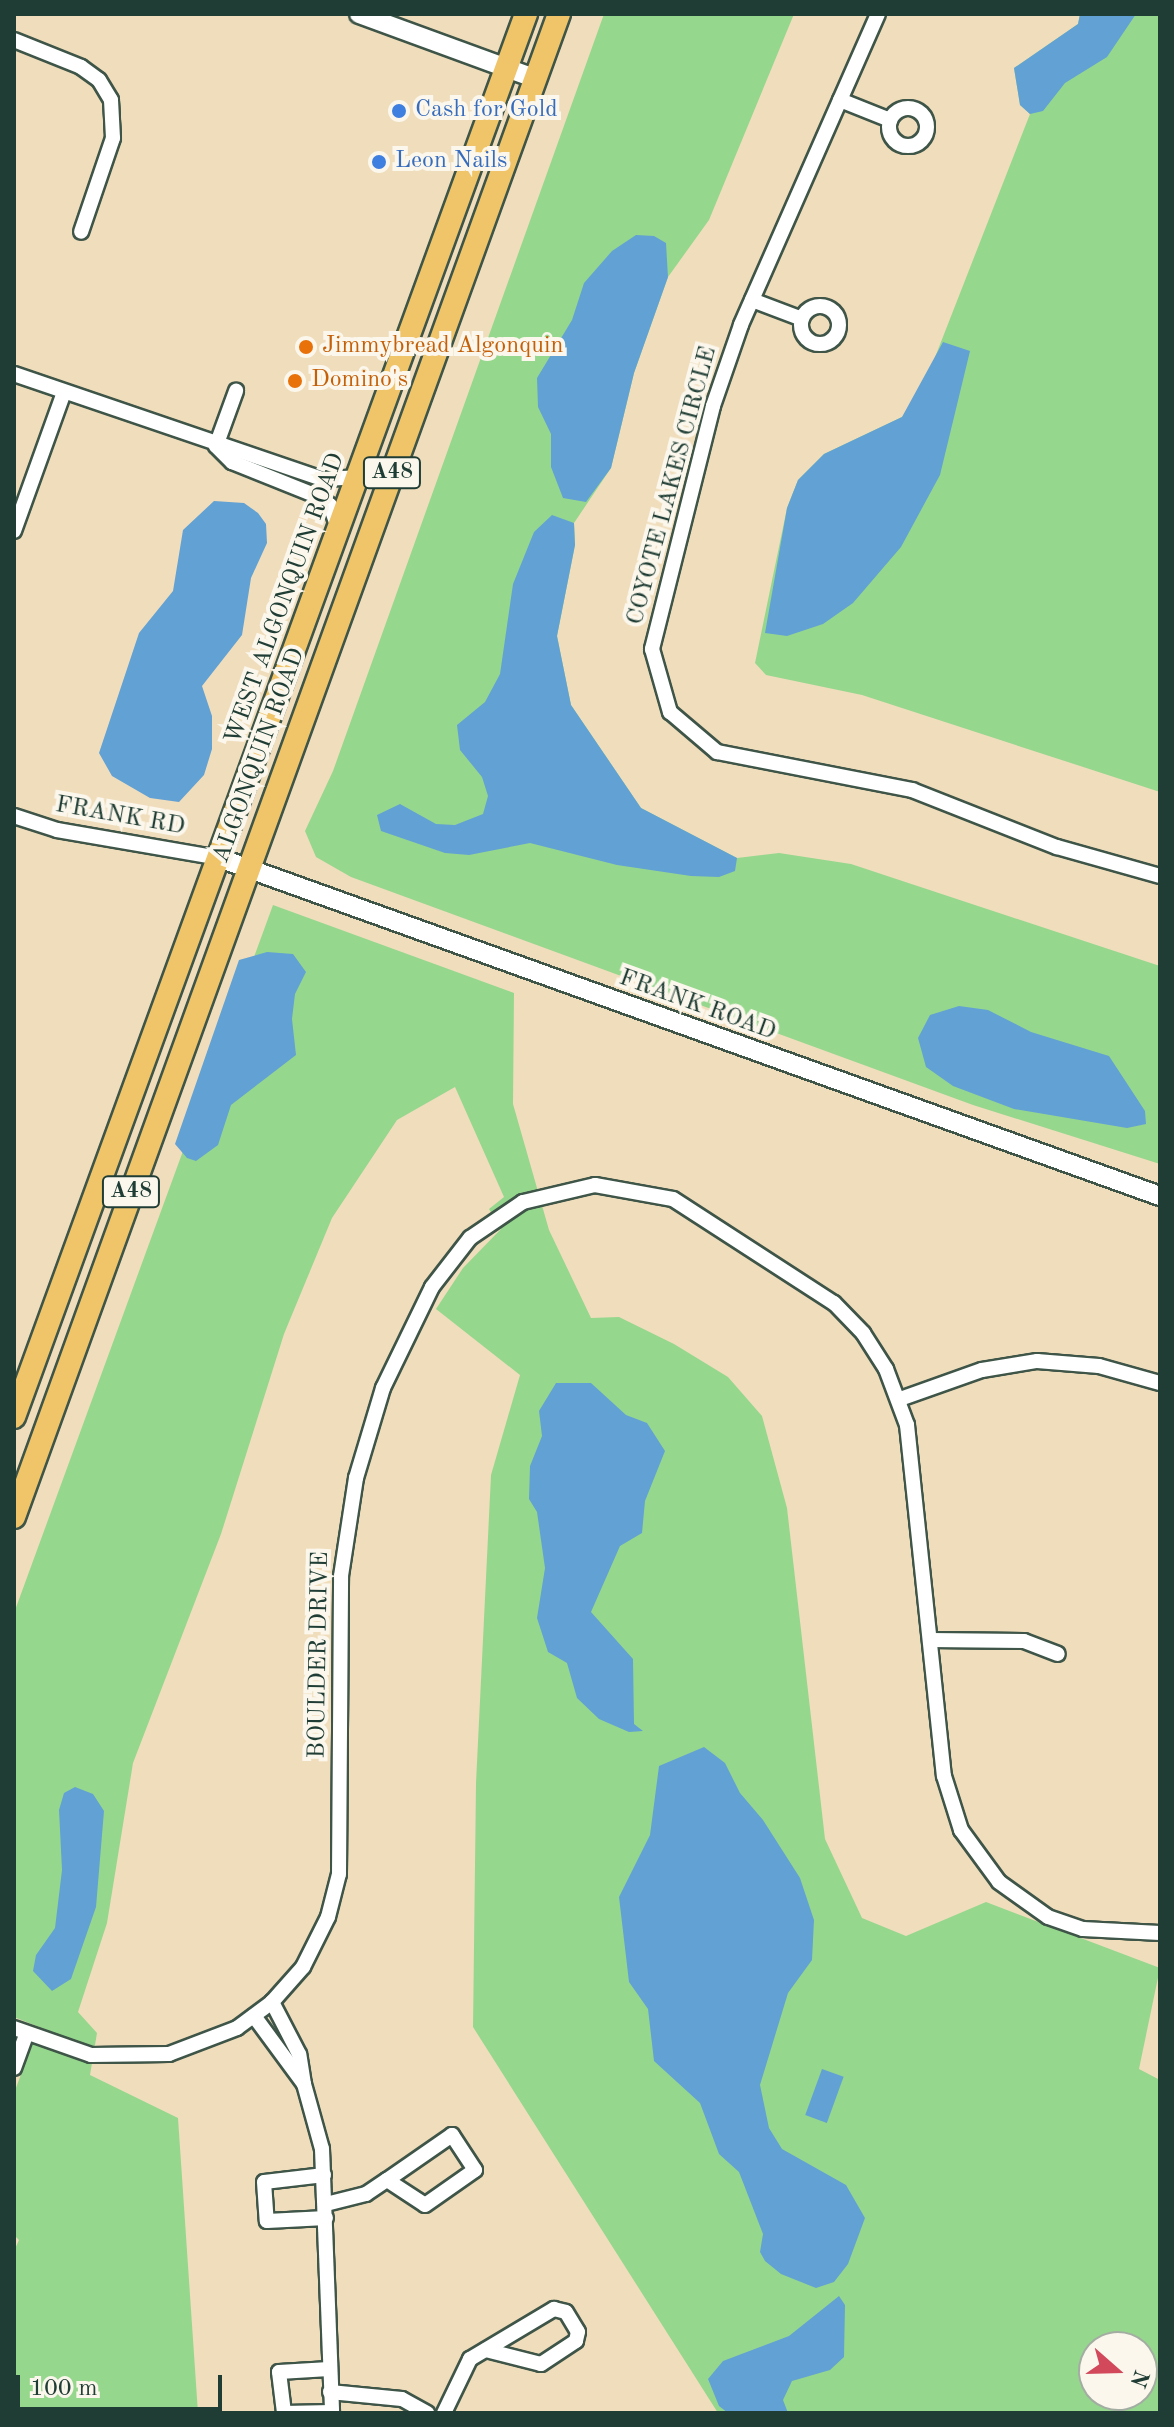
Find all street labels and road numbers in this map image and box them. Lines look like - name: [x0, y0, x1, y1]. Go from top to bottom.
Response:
- street label: COYOTE LAKES CIRCLE: [622, 344, 724, 628]
- street label: WEST ALGONQUIN ROAD: [220, 450, 352, 748]
- road number: A48: [362, 455, 422, 491]
- street label: ALGONQUIN ROAD: [208, 645, 312, 867]
- street label: FRANK RD: [53, 791, 187, 843]
- street label: FRANK ROAD: [615, 964, 779, 1048]
- road number: A48: [101, 1174, 161, 1210]
- street label: BOULDER DRIVE: [304, 1551, 336, 1759]

